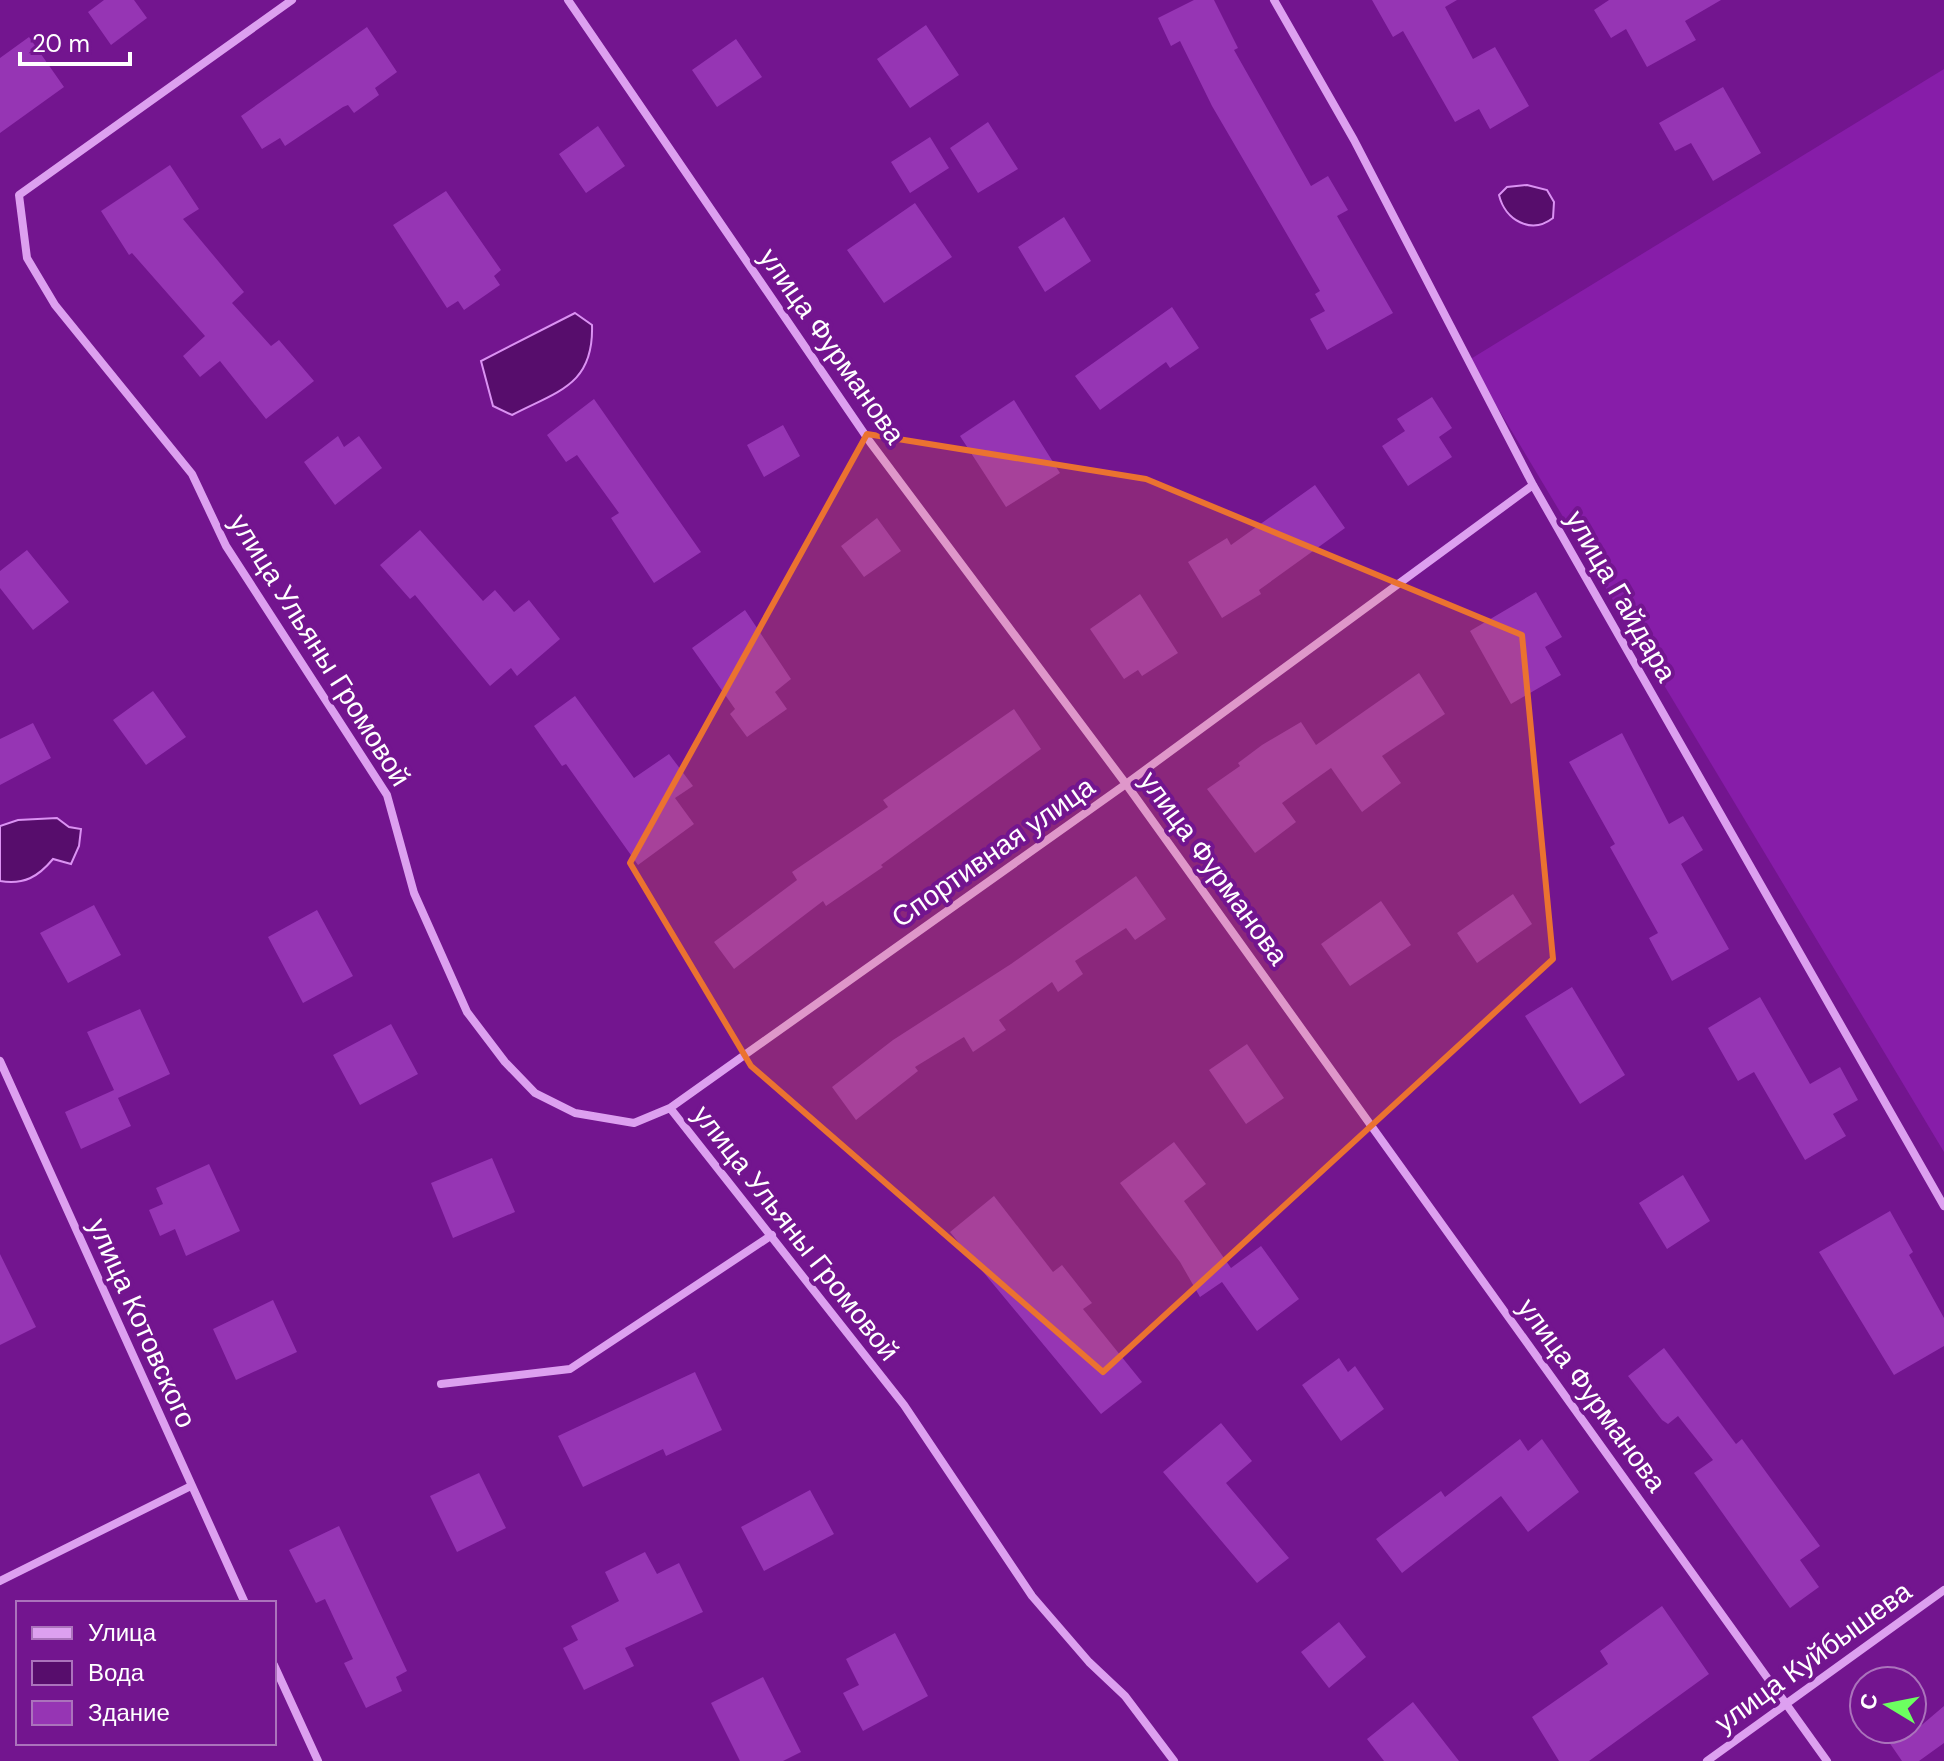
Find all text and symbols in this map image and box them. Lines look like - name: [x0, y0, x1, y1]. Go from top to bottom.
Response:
- scale bar: [20, 16, 130, 66]
- text: 20 m: [32, 28, 90, 59]
- street label: улица Фурманова: [751, 241, 914, 452]
- street label: улица Гайдара: [1557, 503, 1685, 689]
- street label: улица Ульяны Громовой: [221, 507, 419, 793]
- street label: улица Фурманова: [1131, 764, 1297, 973]
- street label: Спортивная улица: [884, 768, 1102, 936]
- street label: улица Ульяны Громовой: [685, 1098, 907, 1368]
- street label: улица Котовского: [79, 1212, 205, 1434]
- street label: улица Фурманова: [1509, 1291, 1675, 1500]
- street label: улица Куйбышева: [1707, 1573, 1919, 1741]
- legend: [16, 1601, 276, 1745]
- text: Улица: [88, 1617, 157, 1648]
- text: Вода: [88, 1657, 145, 1688]
- north arrow: [1848, 1665, 1928, 1745]
- text: С: [1853, 1691, 1884, 1712]
- text: Здание: [88, 1697, 170, 1728]

